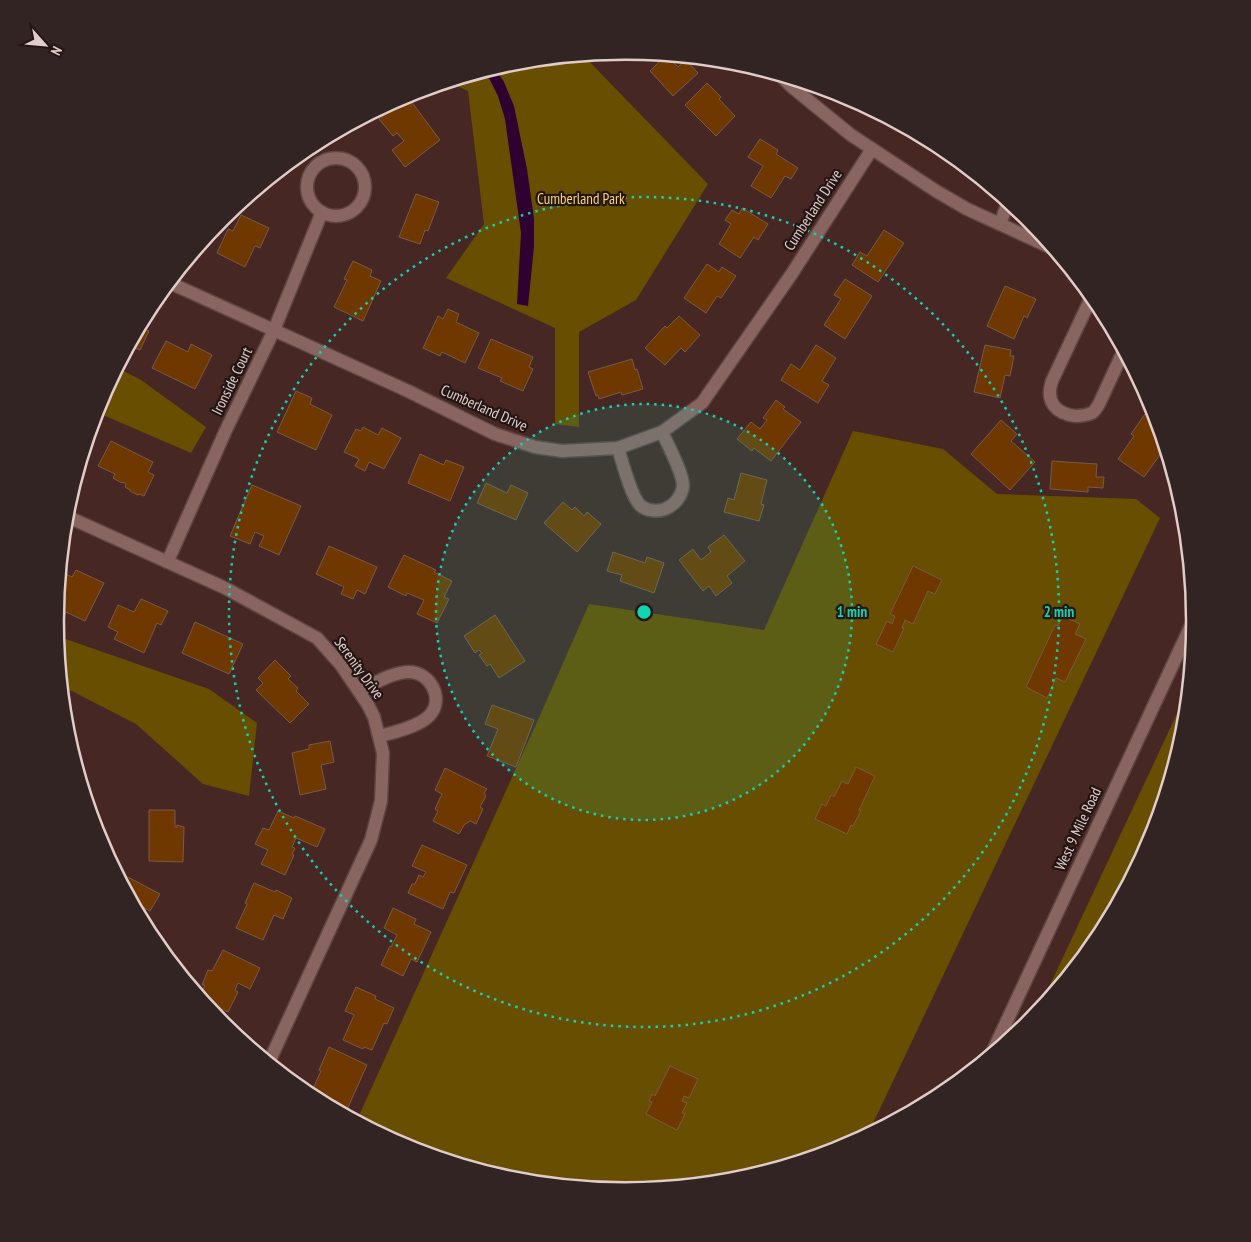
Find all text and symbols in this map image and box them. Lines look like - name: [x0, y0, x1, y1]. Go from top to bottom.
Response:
- north arrow: [20, 20, 70, 70]
- text: N: [47, 43, 66, 58]
- street label: Cumberland Drive: [779, 166, 846, 254]
- park label: Cumberland Park: [537, 189, 625, 208]
- street label: Ironside Court: [207, 344, 256, 418]
- street label: Cumberland Drive: [438, 380, 530, 435]
- text: 1 min: [837, 602, 867, 621]
- text: 2 min: [1044, 602, 1074, 621]
- centre of rings: [635, 603, 653, 621]
- street label: Serenity Drive: [330, 633, 388, 703]
- street label: West 9 Mile Road: [1050, 784, 1105, 873]

